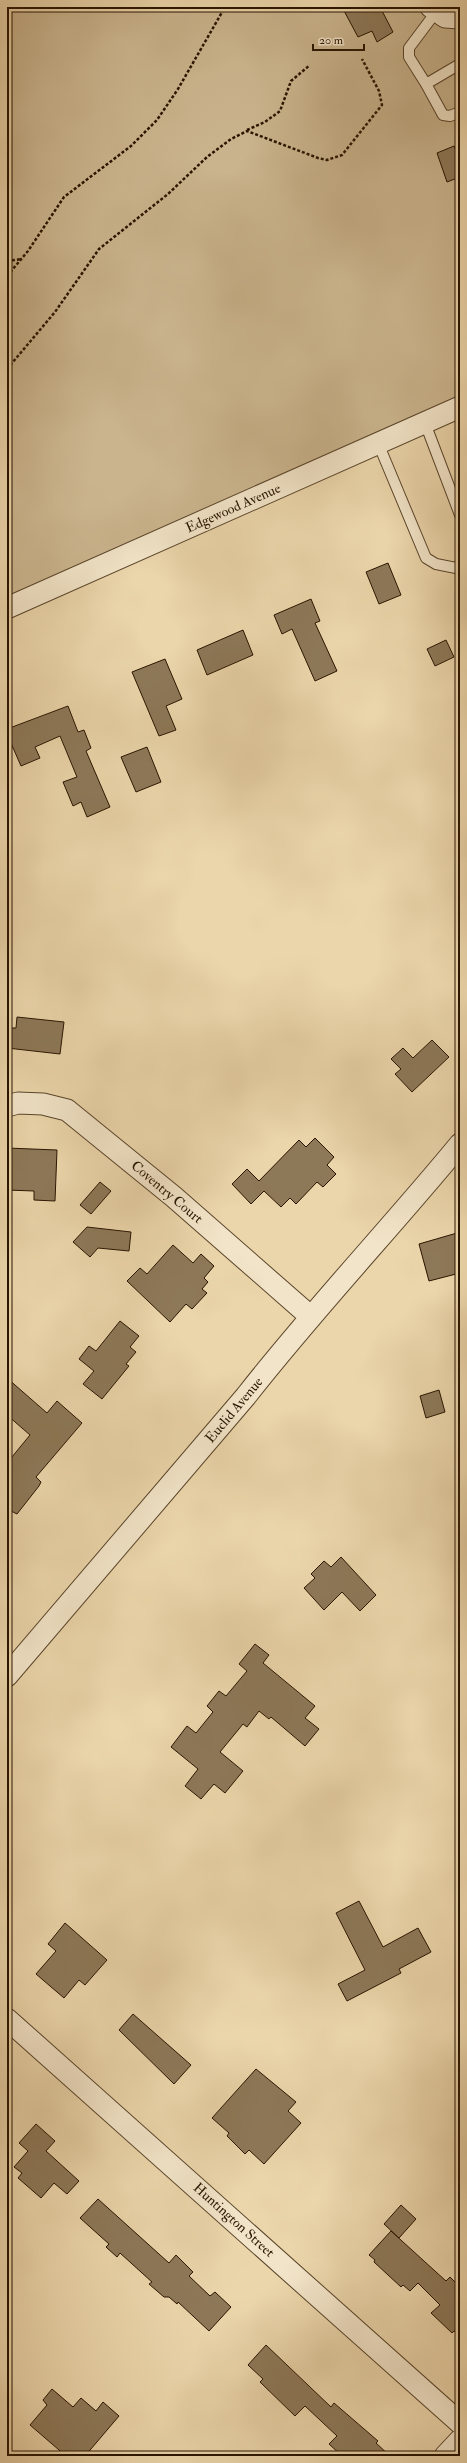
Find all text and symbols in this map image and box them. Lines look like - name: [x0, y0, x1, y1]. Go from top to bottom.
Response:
- scale bar: [313, 26, 364, 52]
- text: 20 m: [319, 33, 344, 48]
- street label: Edgewood Avenue: [183, 479, 283, 537]
- street label: Coventry Court: [127, 1157, 207, 1228]
- street label: Euclid Avenue: [202, 1374, 267, 1446]
- street label: Huntington Street: [190, 2179, 278, 2261]

